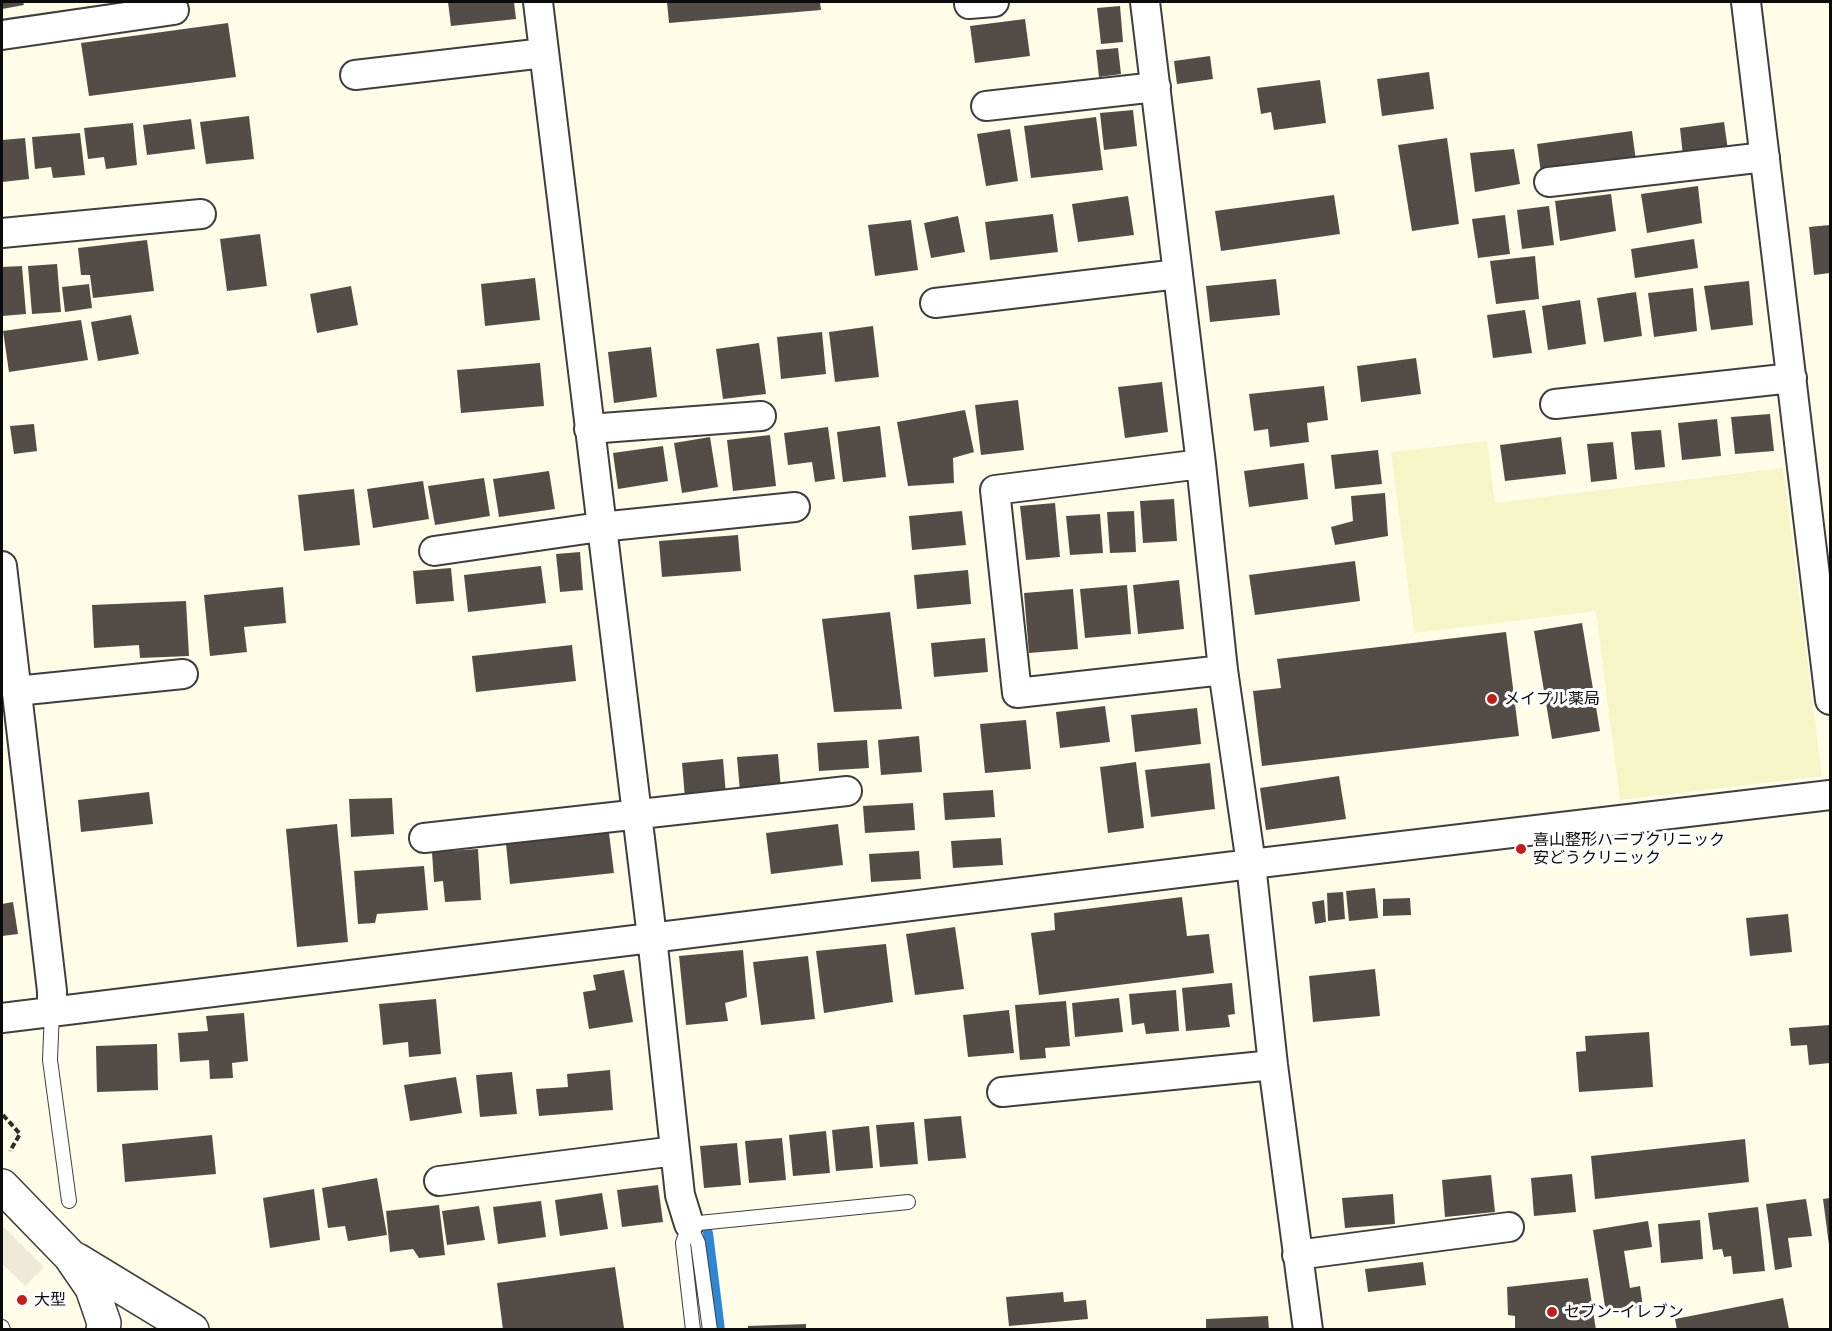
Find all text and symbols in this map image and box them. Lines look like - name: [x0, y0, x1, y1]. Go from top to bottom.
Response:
- place label: メイプル薬局: [1504, 689, 1600, 709]
- marker: メイプル薬局: [1485, 692, 1499, 706]
- place label: 喜山整形ハーブクリニック 安どうクリニック: [1533, 830, 1725, 868]
- marker: 喜山整形ハーブクリニック 安どうクリニック: [1514, 842, 1528, 856]
- place label: 大型: [34, 1290, 66, 1310]
- marker: 大型: [15, 1293, 29, 1307]
- place label: セブン-イレブン: [1564, 1302, 1684, 1322]
- marker: セブン-イレブン: [1545, 1305, 1559, 1319]

